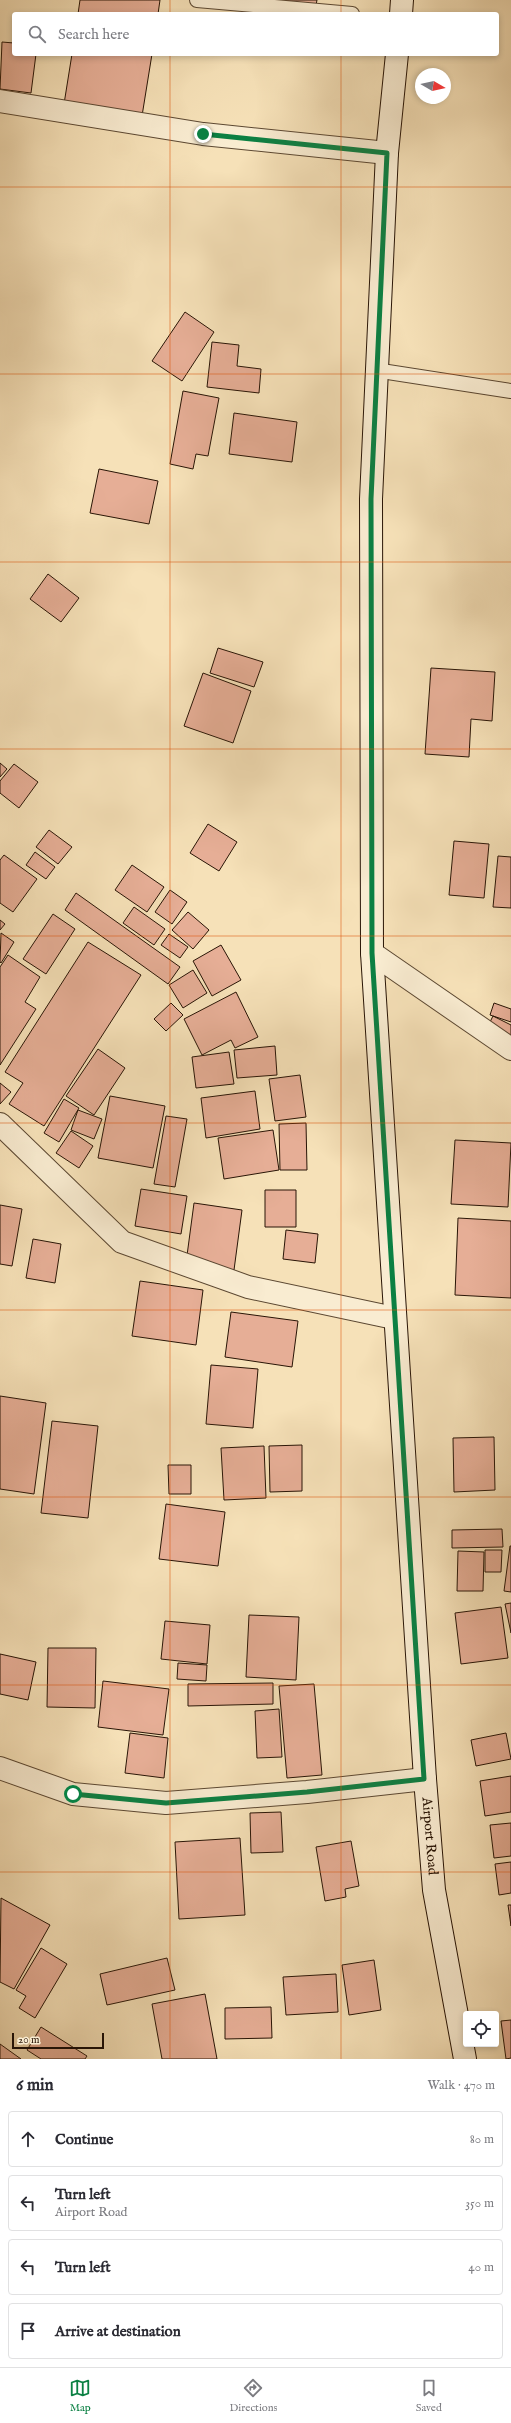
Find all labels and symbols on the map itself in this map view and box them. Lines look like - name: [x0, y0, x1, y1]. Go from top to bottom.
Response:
- north arrow: [415, 68, 451, 104]
- route end: [194, 125, 212, 143]
- route start: [64, 1785, 82, 1803]
- street label: Airport Road: [417, 1796, 442, 1876]
- scale bar: [12, 2031, 104, 2050]

